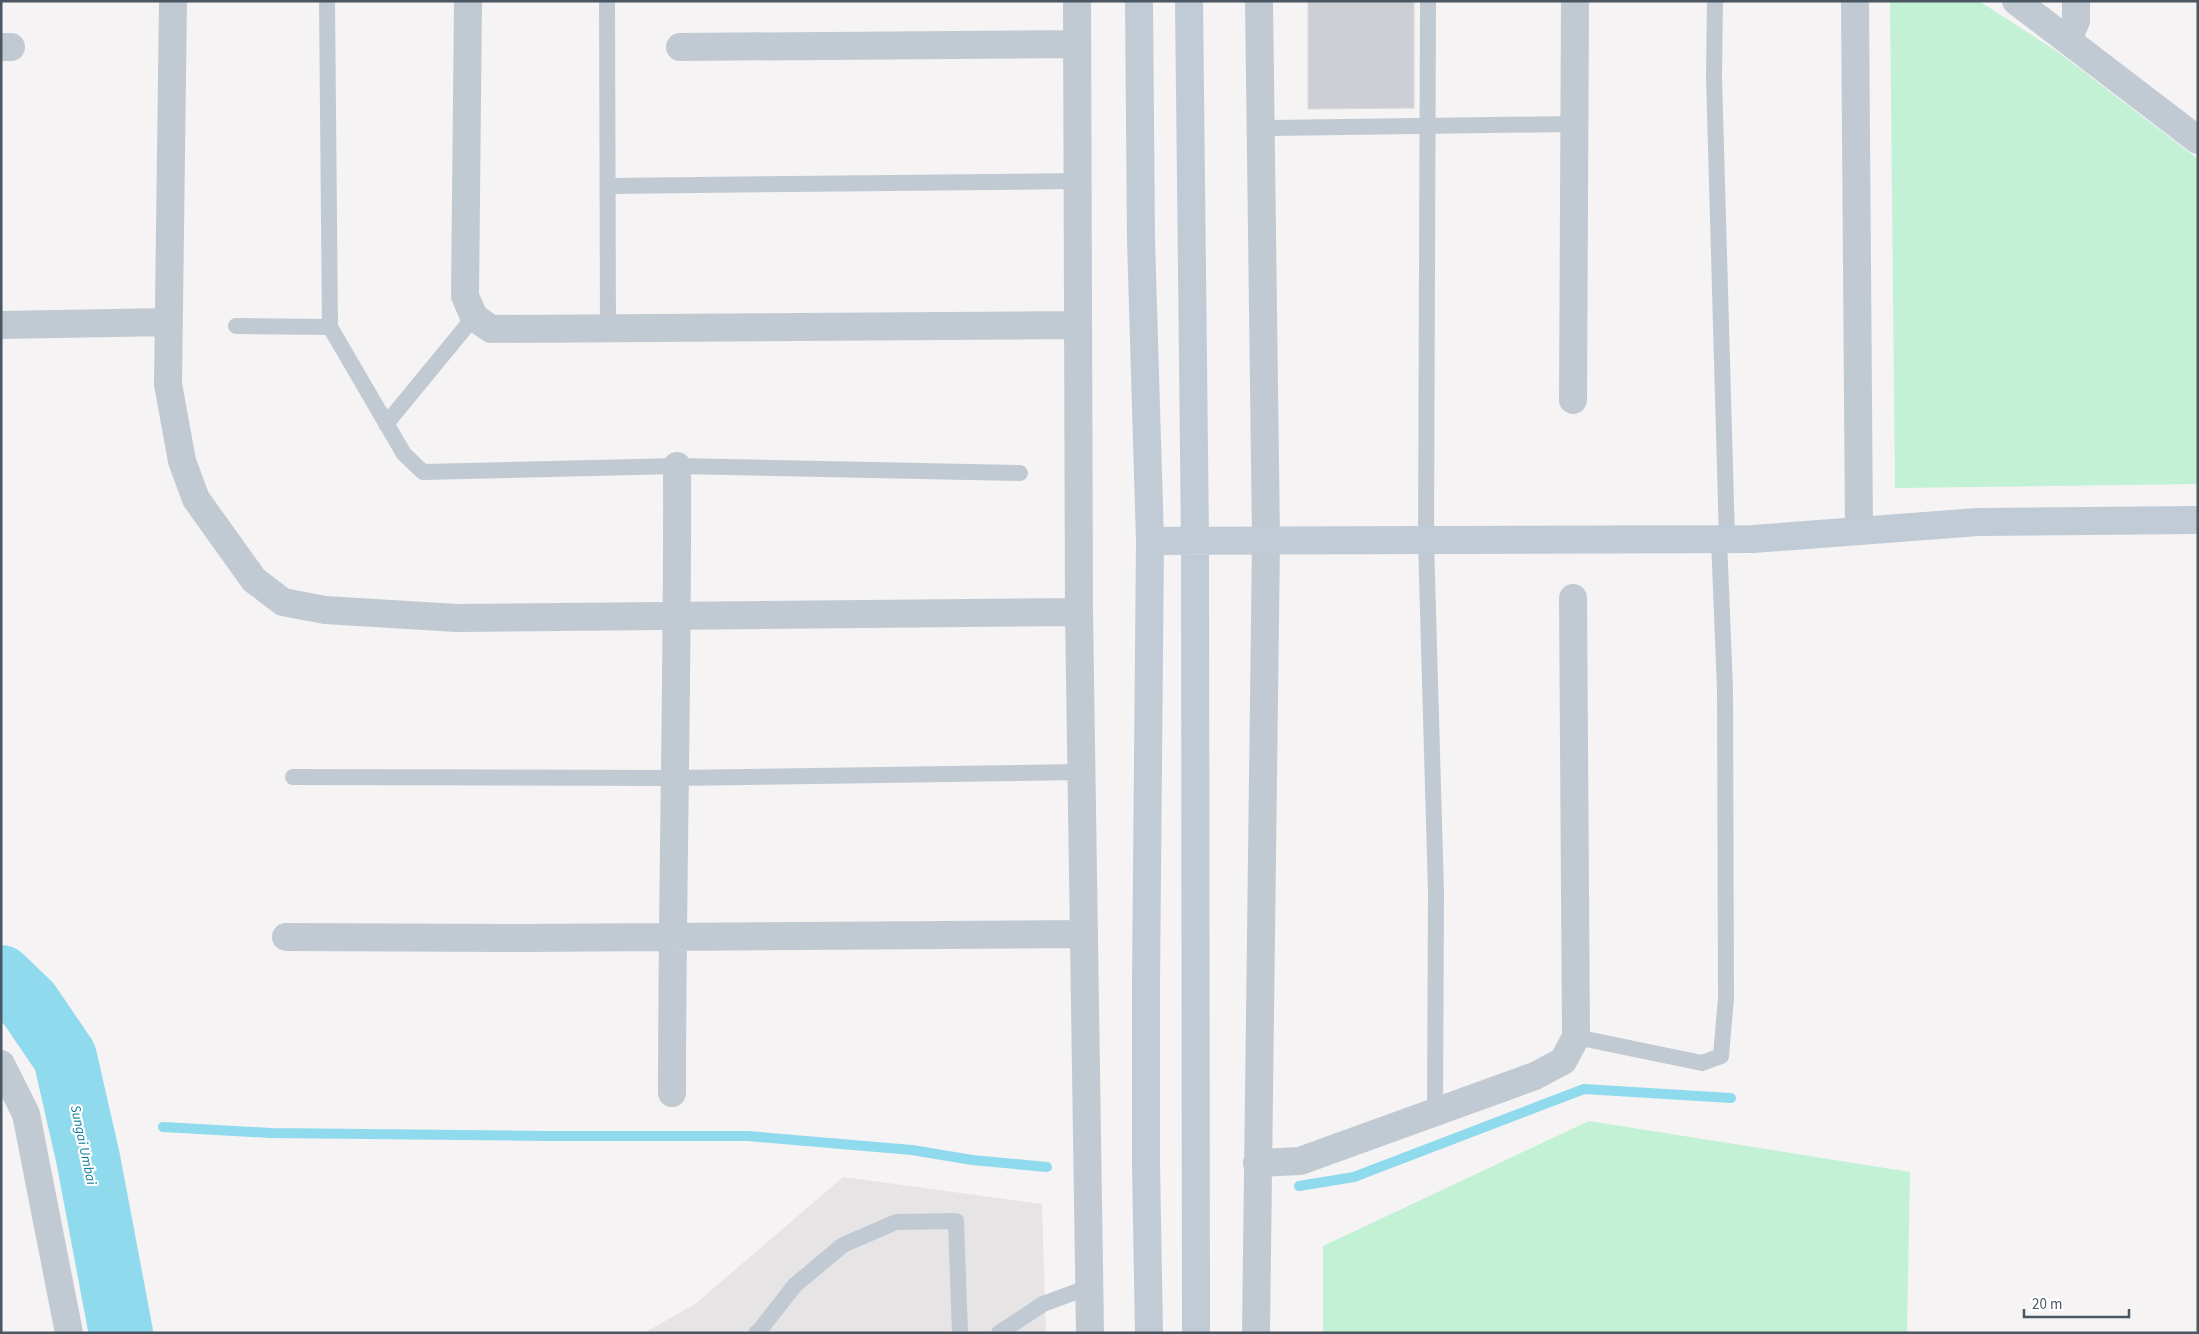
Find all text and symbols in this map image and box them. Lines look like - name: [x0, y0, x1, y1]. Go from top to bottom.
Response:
- water label: Sungai Umbai: [65, 1103, 101, 1187]
- scale bar: [2024, 1286, 2129, 1318]
- text: 20 m: [2032, 1294, 2062, 1315]

